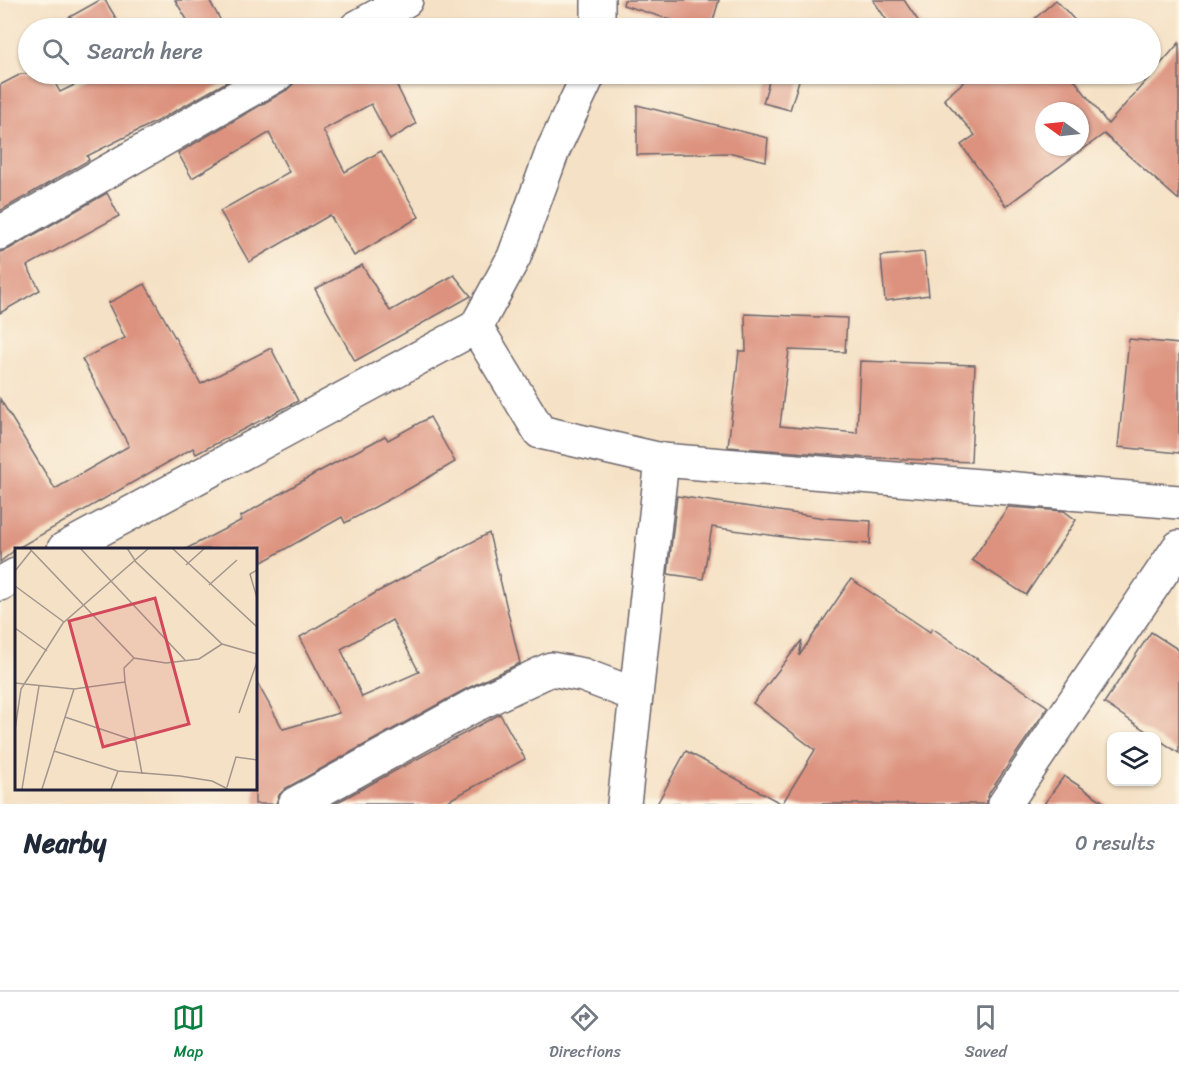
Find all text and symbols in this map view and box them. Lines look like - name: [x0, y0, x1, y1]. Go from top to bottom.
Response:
- search box: [18, 18, 1161, 84]
- text: Search here: [87, 32, 203, 71]
- icon: search: [39, 35, 72, 68]
- north arrow: [1035, 102, 1089, 156]
- inset map: [15, 548, 256, 789]
- map controls: [1107, 732, 1161, 786]
- button: layers: [1107, 732, 1161, 786]
- text: Nearby: [24, 820, 106, 866]
- text: 0 results: [1075, 826, 1155, 861]
- tab: Map: [172, 1001, 205, 1066]
- tab: Directions: [549, 1001, 621, 1066]
- tab: Saved: [965, 1001, 1007, 1066]

